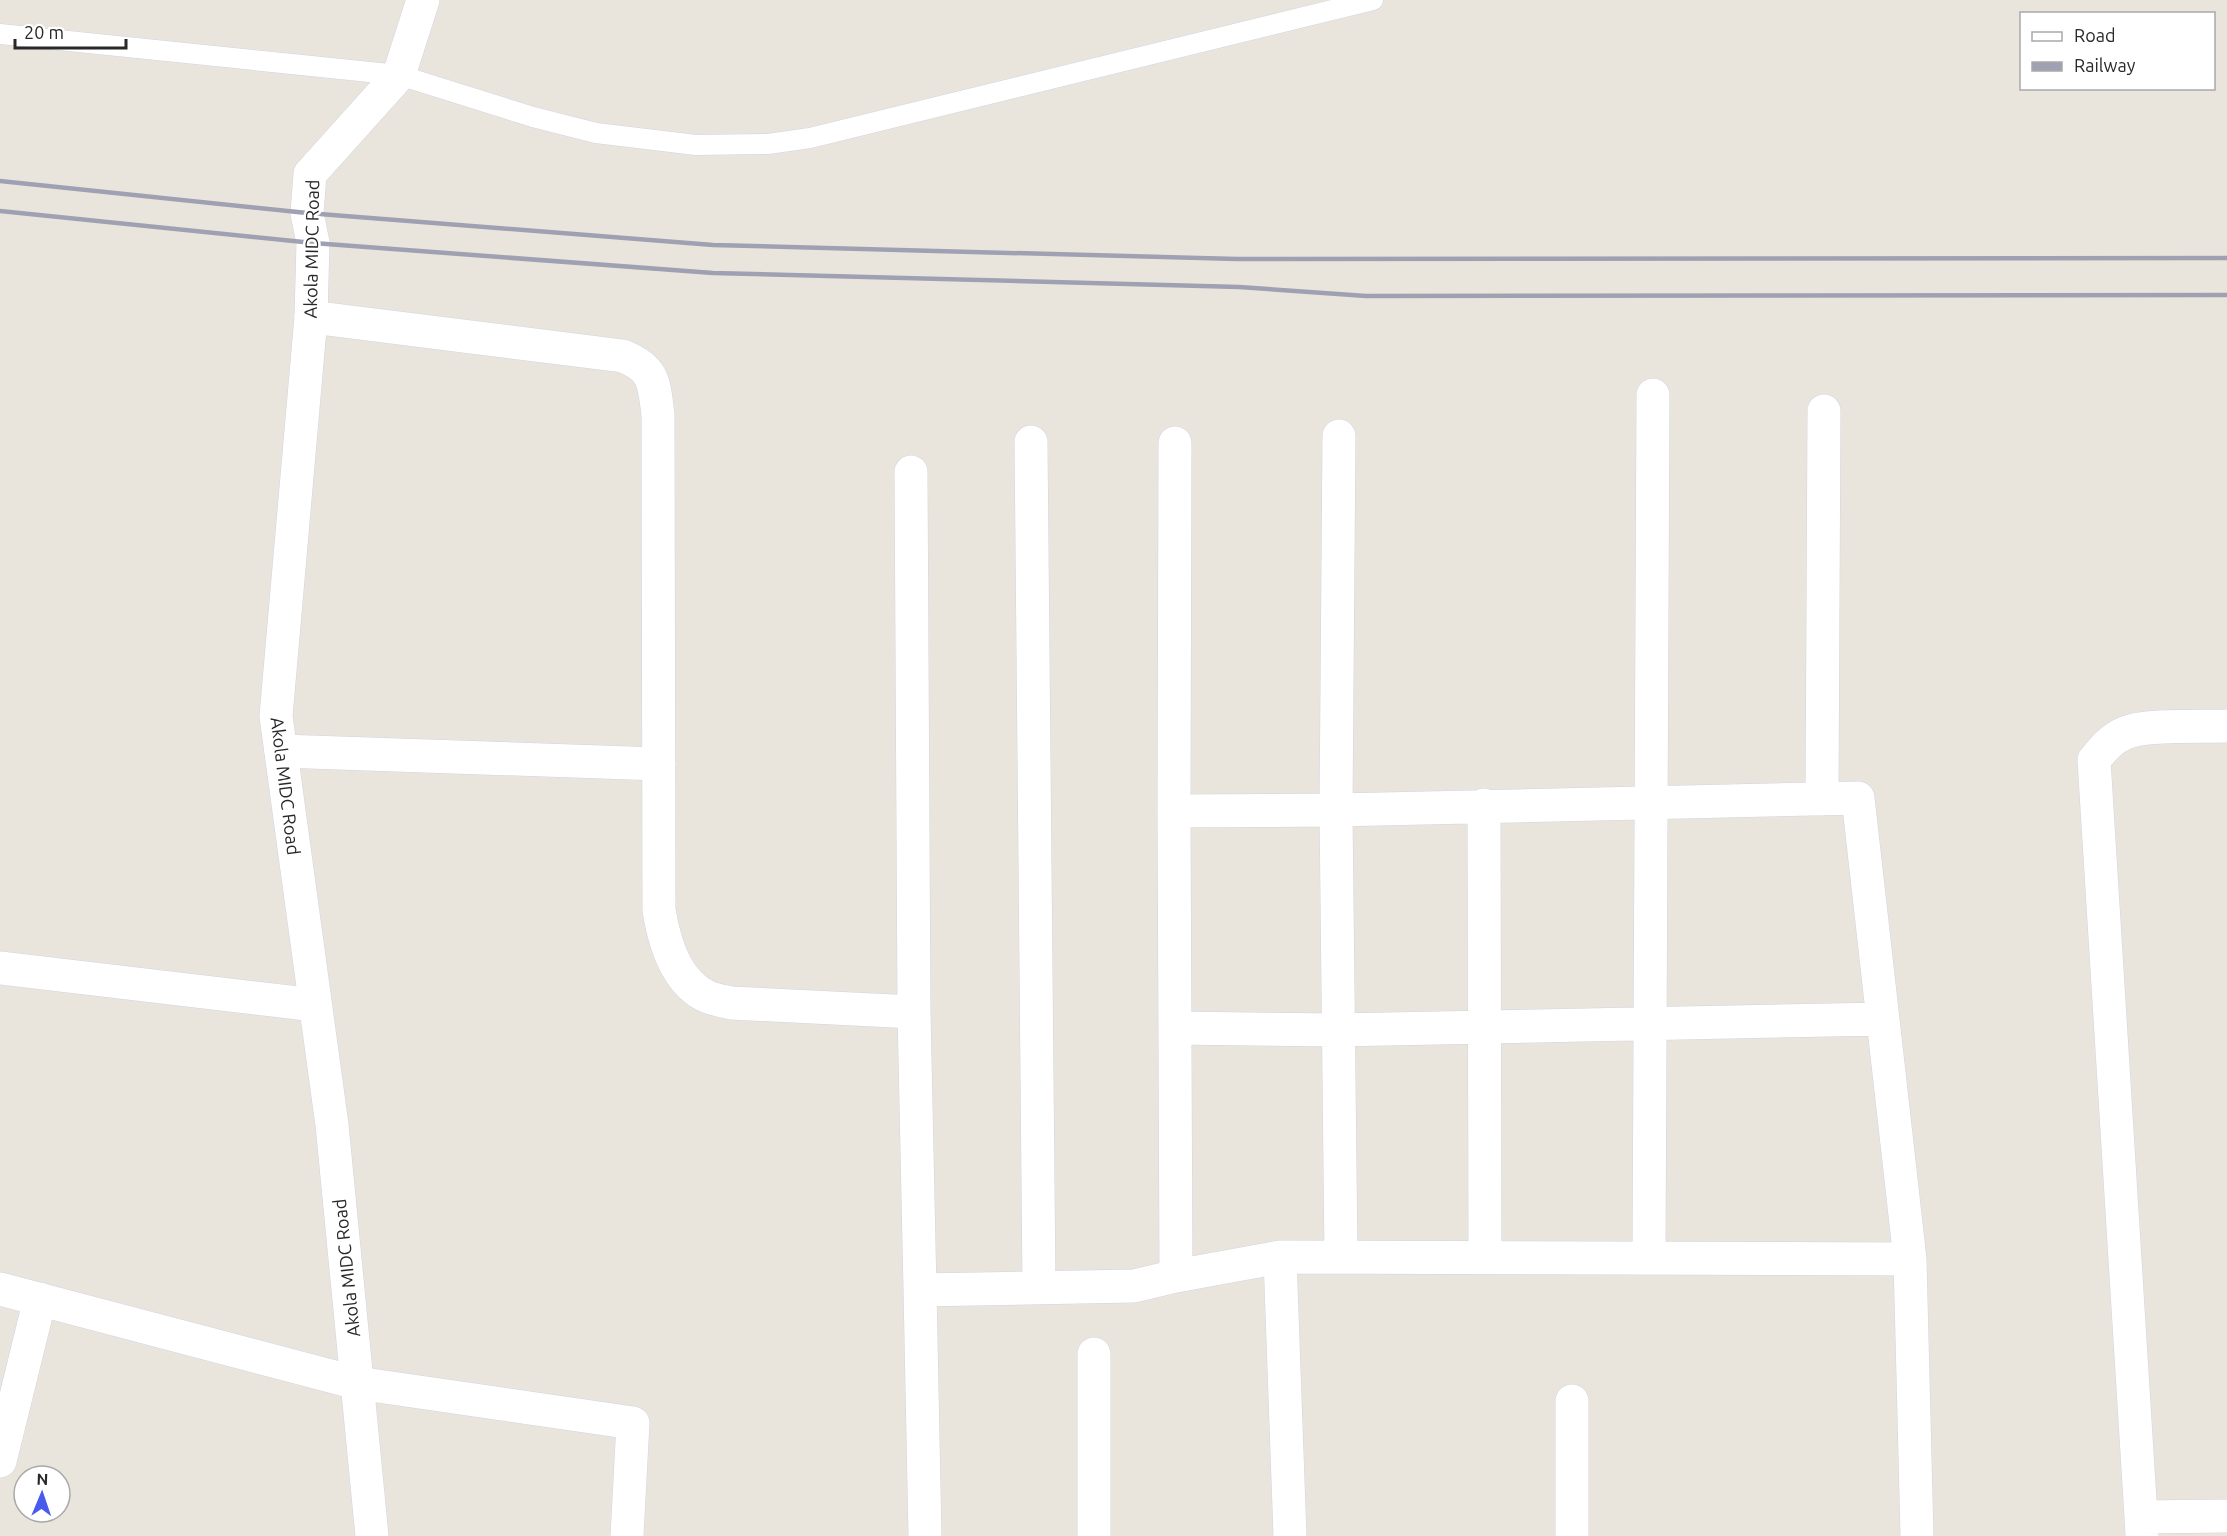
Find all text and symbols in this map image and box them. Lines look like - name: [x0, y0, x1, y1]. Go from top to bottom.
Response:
- scale bar: [15, 12, 126, 50]
- legend: [2020, 12, 2215, 90]
- text: 20 m: [24, 22, 64, 42]
- text: Road: [2074, 25, 2116, 45]
- text: Railway: [2074, 55, 2136, 75]
- street label: Akola MIDC Road: [300, 179, 322, 319]
- street label: Akola MIDC Road: [268, 716, 304, 856]
- street label: Akola MIDC Road: [329, 1198, 363, 1338]
- north arrow: [12, 1464, 72, 1524]
- text: N: [36, 1470, 49, 1488]

